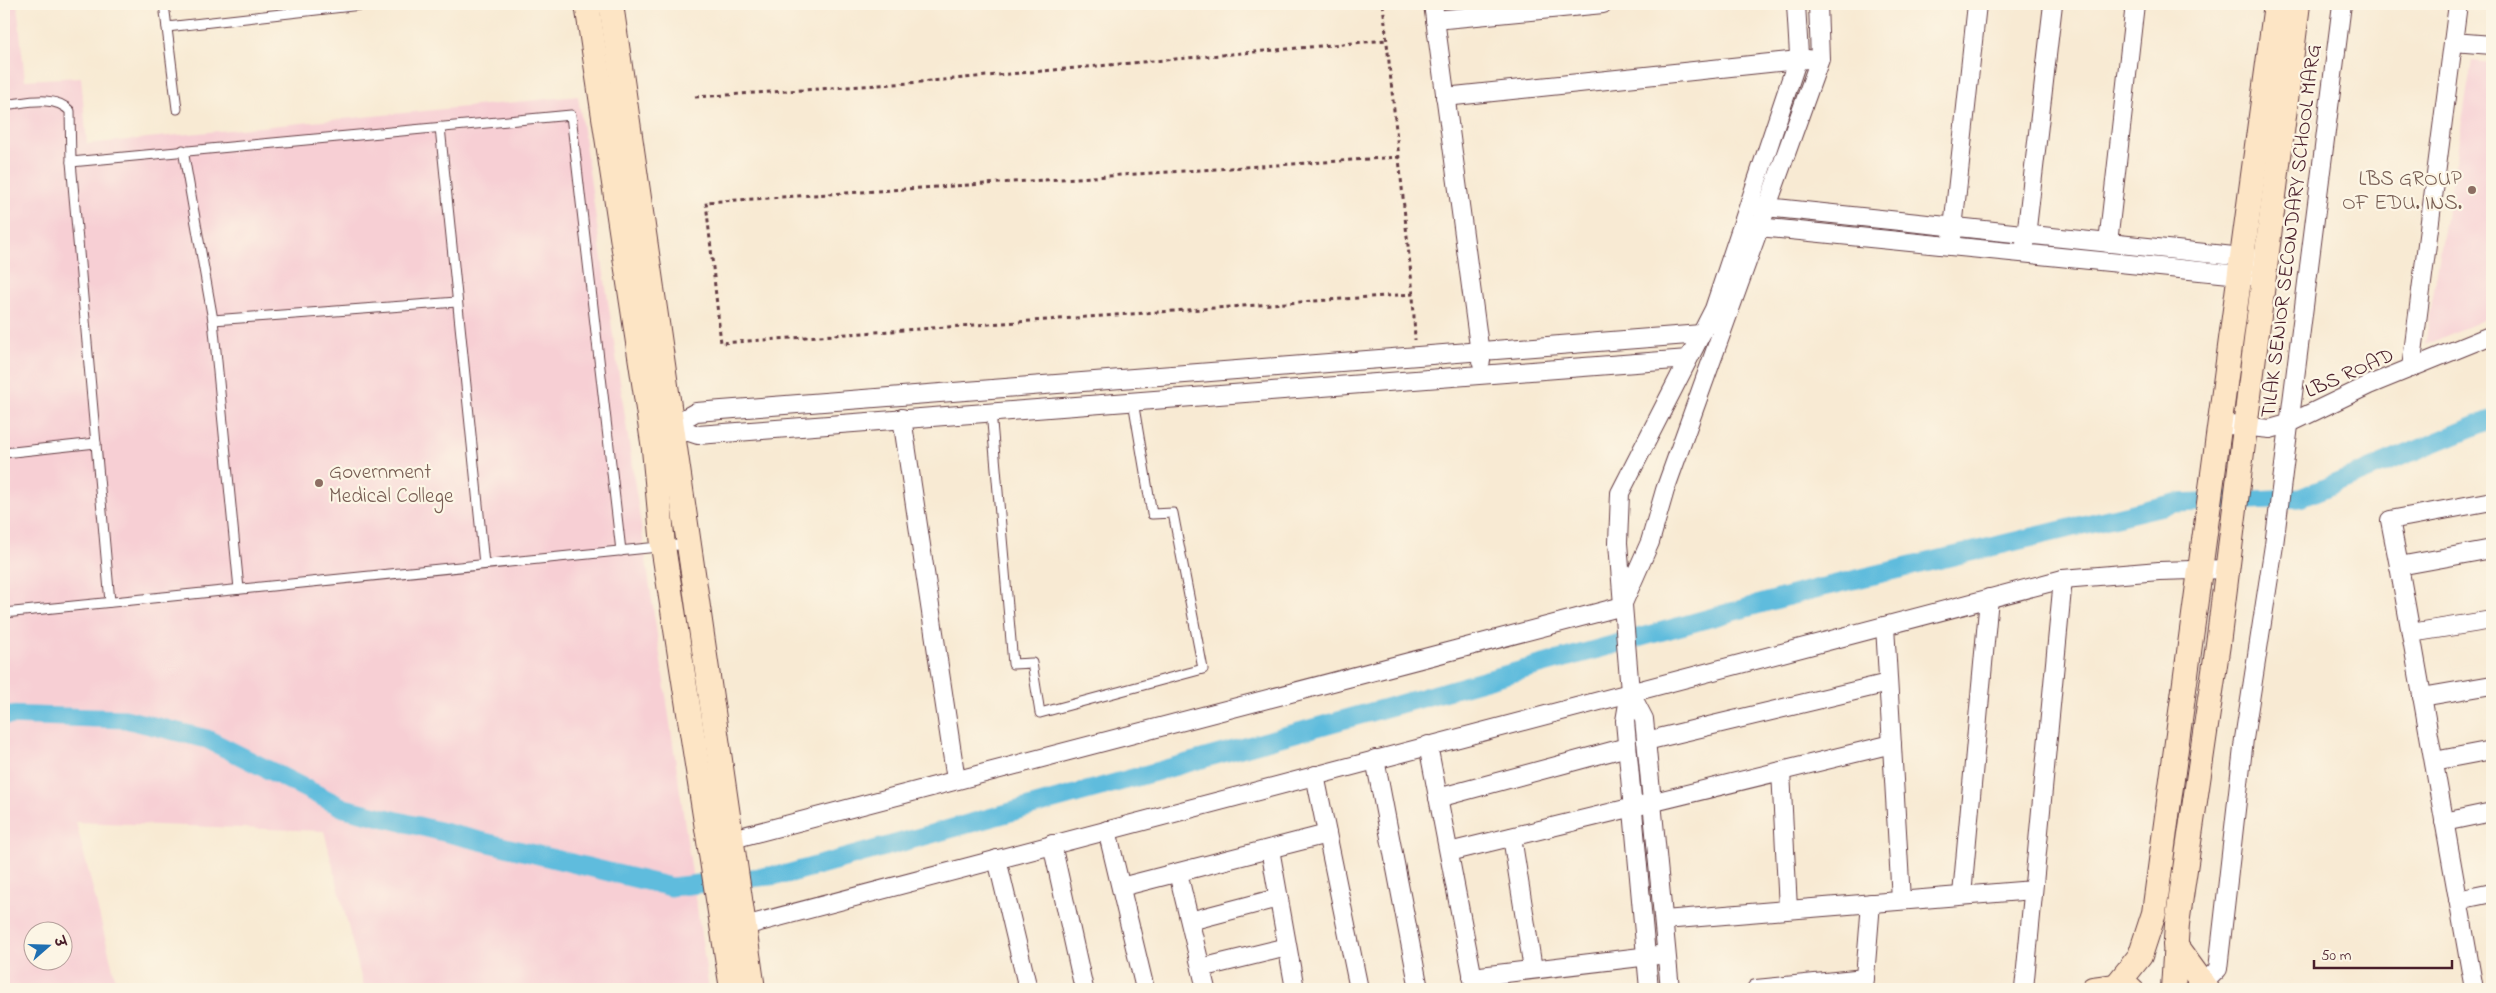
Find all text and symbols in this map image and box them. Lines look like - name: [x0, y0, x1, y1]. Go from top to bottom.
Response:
- street label: TILAK SENIOR SECONDARY SCHOOL MARG: [2254, 43, 2330, 420]
- place label: LBS GROUP OF EDU. INS.: [2342, 165, 2462, 219]
- marker: LBS GROUP OF EDU. INS.: [2466, 184, 2478, 196]
- street label: LBS ROAD: [2300, 341, 2399, 407]
- place label: Government Medical College: [329, 458, 454, 514]
- marker: Government Medical College: [313, 477, 325, 489]
- north arrow: [22, 920, 72, 970]
- text: उ: [47, 932, 71, 952]
- scale bar: [2314, 938, 2451, 970]
- text: 50 m: [2321, 945, 2352, 967]

